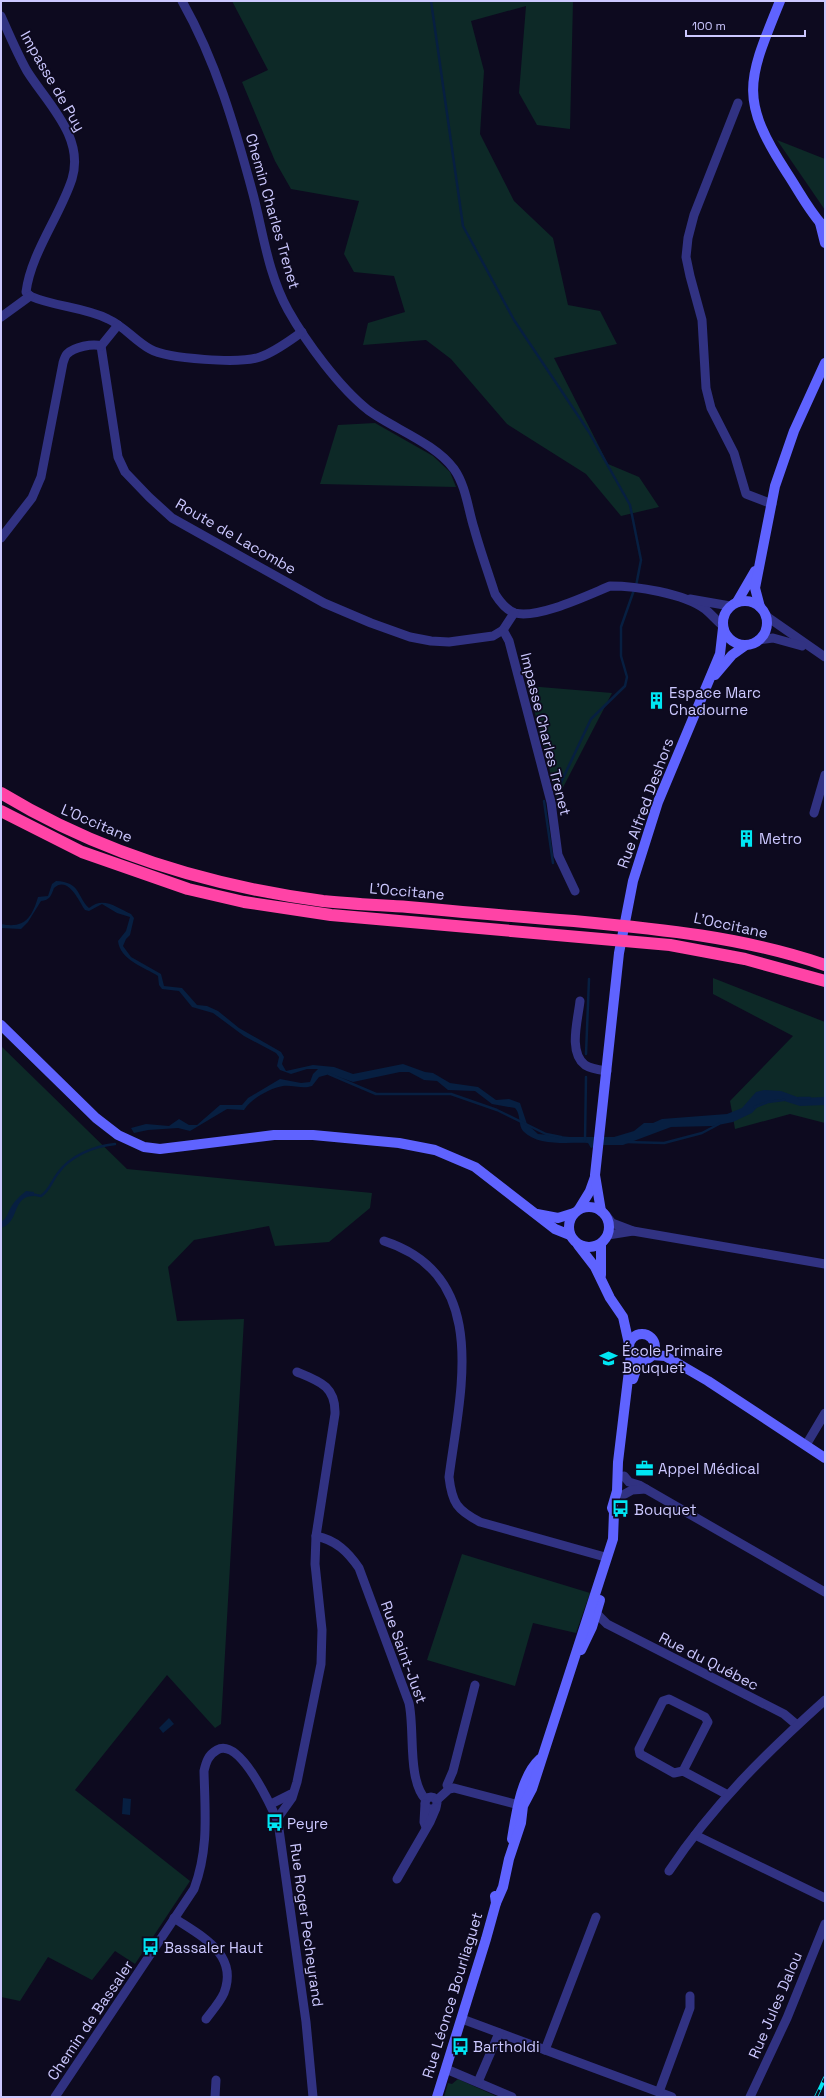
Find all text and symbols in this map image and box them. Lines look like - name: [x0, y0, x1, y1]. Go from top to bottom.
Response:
- scale bar: [686, 12, 805, 38]
- text: 100 m: [692, 18, 726, 34]
- street label: Impasse de Puy: [16, 27, 90, 135]
- street label: Chemin Charles Trenet: [242, 131, 304, 291]
- street label: Route de Lacombe: [172, 494, 300, 578]
- street label: Impasse Charles Trenet: [517, 651, 575, 817]
- place label: Espace Marc Chadourne: [669, 683, 761, 719]
- building icon: Espace Marc Chadourne: [646, 691, 666, 711]
- street label: Rue Alfred Deshors: [613, 735, 677, 871]
- street label: L'Occitane: [59, 800, 136, 847]
- building icon: Metro: [736, 828, 756, 848]
- place label: Metro: [759, 829, 802, 848]
- street label: L'Occitane: [369, 878, 446, 904]
- street label: L'Occitane: [692, 908, 770, 942]
- place label: École Primaire Bouquet: [622, 1341, 723, 1377]
- school or university icon: École Primaire Bouquet: [599, 1349, 619, 1369]
- office icon: Appel Médical: [635, 1458, 655, 1478]
- place label: Appel Médical: [658, 1459, 760, 1478]
- bus stop icon: Bouquet: [611, 1499, 631, 1519]
- place label: Bouquet: [634, 1500, 697, 1519]
- street label: Rue Saint-Just: [377, 1598, 431, 1706]
- street label: Rue du Québec: [656, 1628, 762, 1694]
- bus stop icon: Peyre: [264, 1813, 284, 1833]
- place label: Peyre: [287, 1814, 328, 1833]
- street label: Rue Roger Pecheyrand: [286, 1842, 328, 2008]
- street label: Rue Léonce Bourliaguet: [418, 1910, 486, 2080]
- bus stop icon: Bassaler Haut: [141, 1937, 161, 1957]
- place label: Bassaler Haut: [164, 1938, 263, 1957]
- street label: Rue Jules Dalou: [744, 1949, 806, 2061]
- street label: Chemin de Bassaler: [43, 1956, 137, 2084]
- bus stop icon: Bartholdi: [450, 2036, 470, 2056]
- place label: Bartholdi: [473, 2037, 540, 2056]

